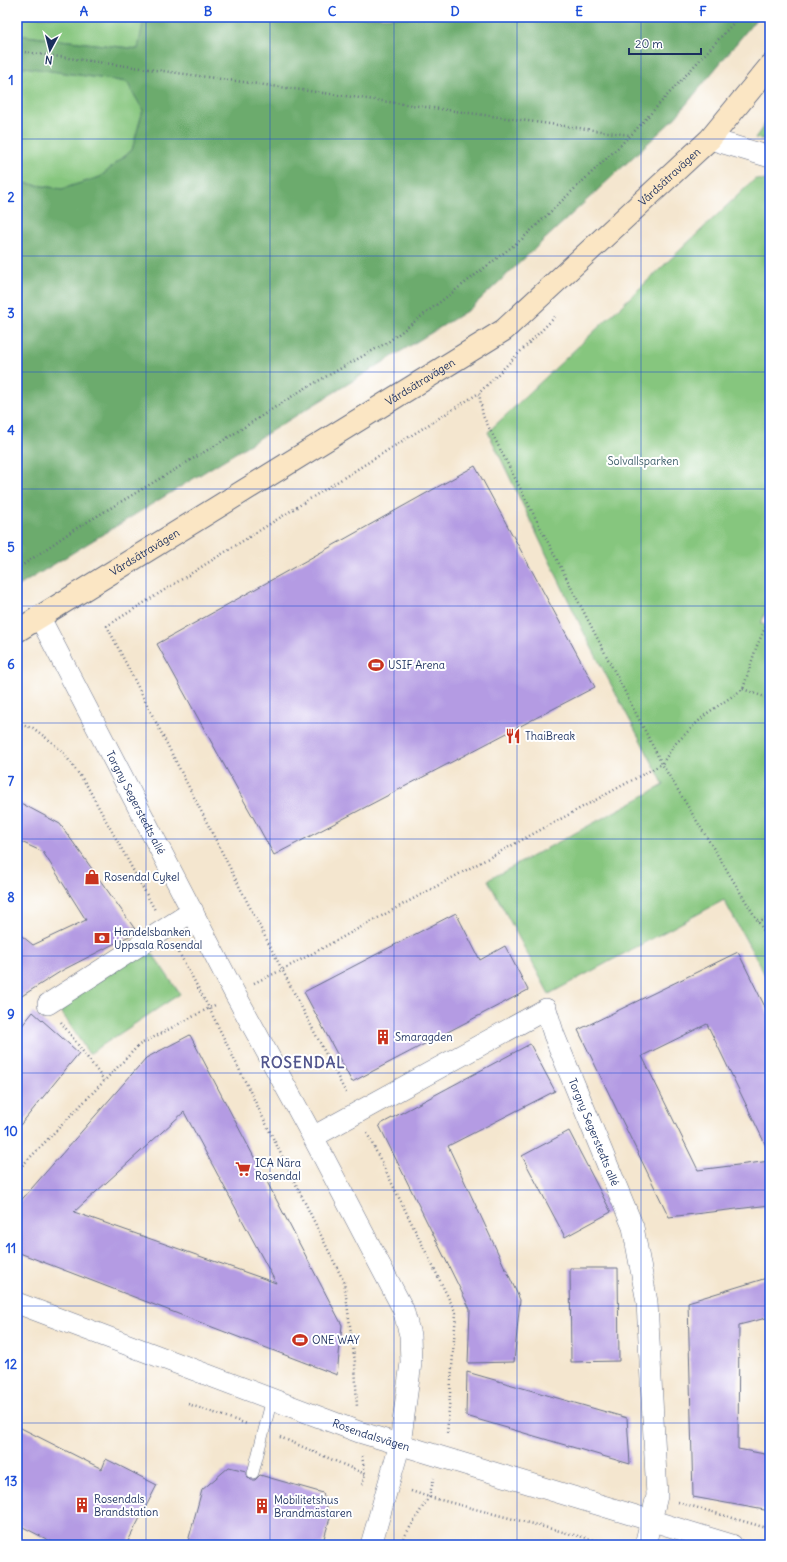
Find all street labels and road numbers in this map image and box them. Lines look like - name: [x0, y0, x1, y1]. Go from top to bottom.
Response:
- street label: Vårdsätravägen: [636, 145, 703, 209]
- street label: Vårdsätravägen: [383, 355, 458, 409]
- street label: Vårdsätravägen: [107, 525, 182, 579]
- street label: Torgny Segerstedts allé: [103, 748, 168, 857]
- street label: Torgny Segerstedts allé: [566, 1076, 622, 1188]
- street label: Rosendalsvägen: [330, 1416, 412, 1454]

